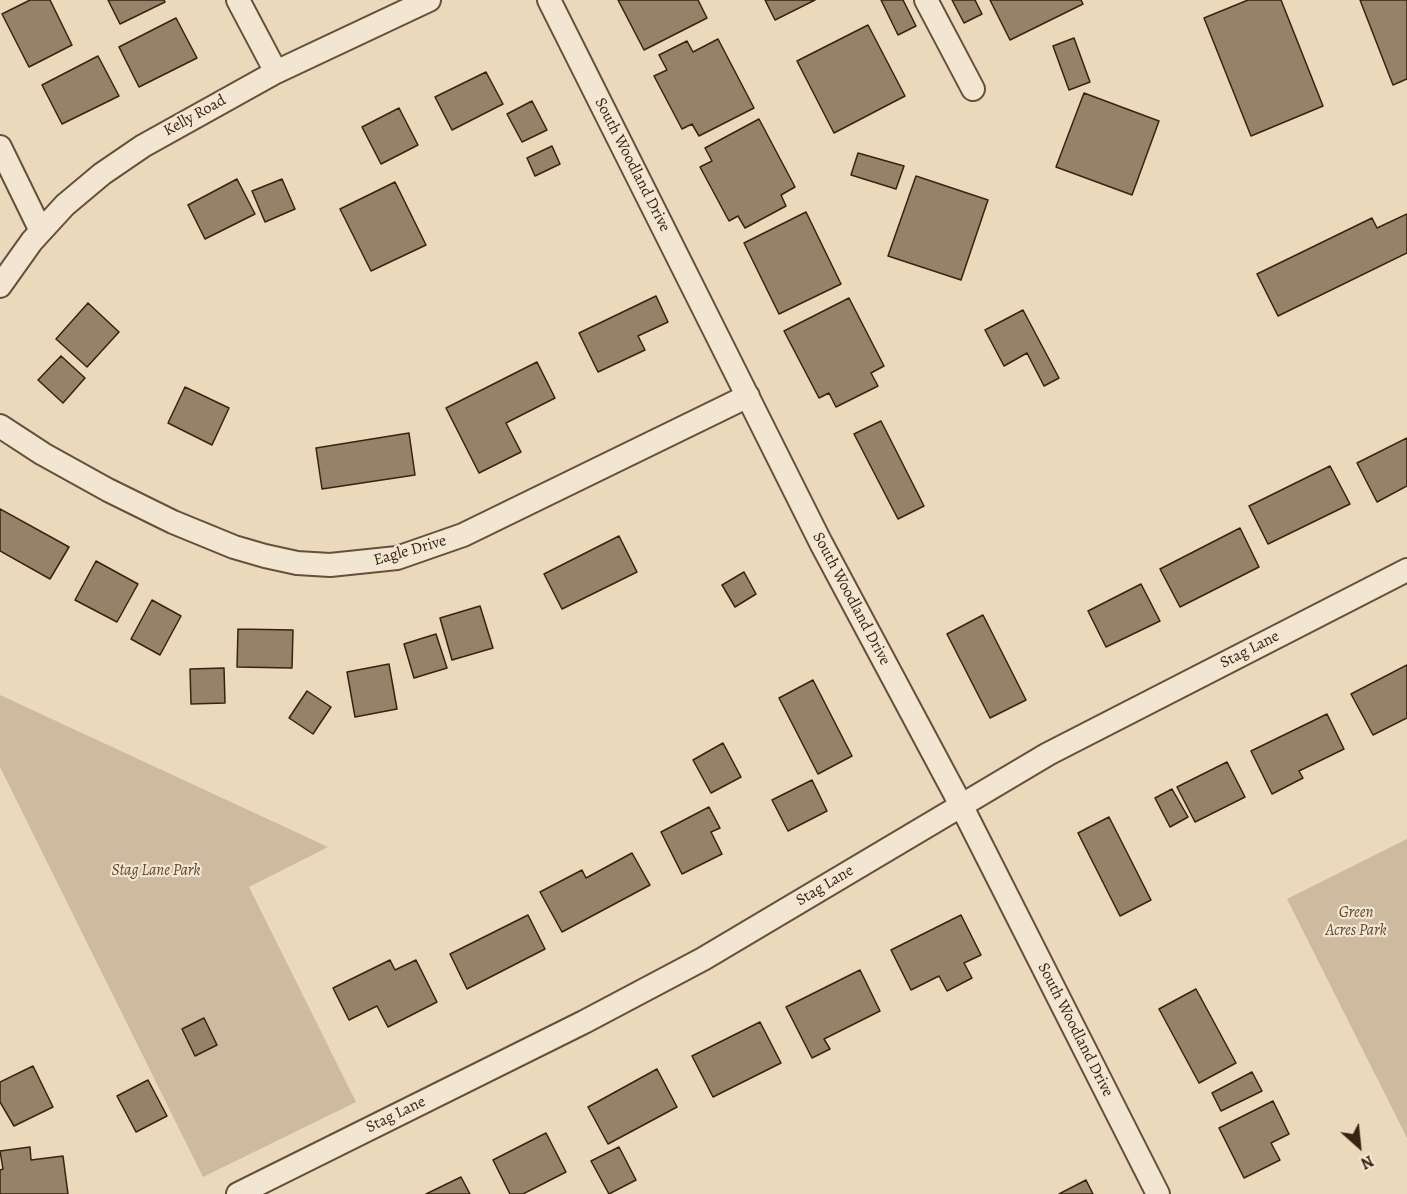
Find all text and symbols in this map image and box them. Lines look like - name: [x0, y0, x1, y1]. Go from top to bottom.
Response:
- street label: Kelly Road: [161, 91, 229, 141]
- street label: South Woodland Drive: [590, 95, 674, 235]
- street label: South Woodland Drive: [808, 529, 894, 669]
- street label: Eagle Drive: [371, 531, 449, 571]
- street label: Stag Lane: [1217, 627, 1283, 673]
- park label: Stag Lane Park: [112, 861, 200, 881]
- street label: Stag Lane: [793, 861, 857, 911]
- park label: Green Acres Park: [1325, 903, 1387, 941]
- street label: South Woodland Drive: [1033, 960, 1117, 1100]
- street label: Stag Lane: [363, 1092, 429, 1138]
- north arrow: [1329, 1116, 1389, 1176]
- text: N: [1357, 1150, 1377, 1174]

